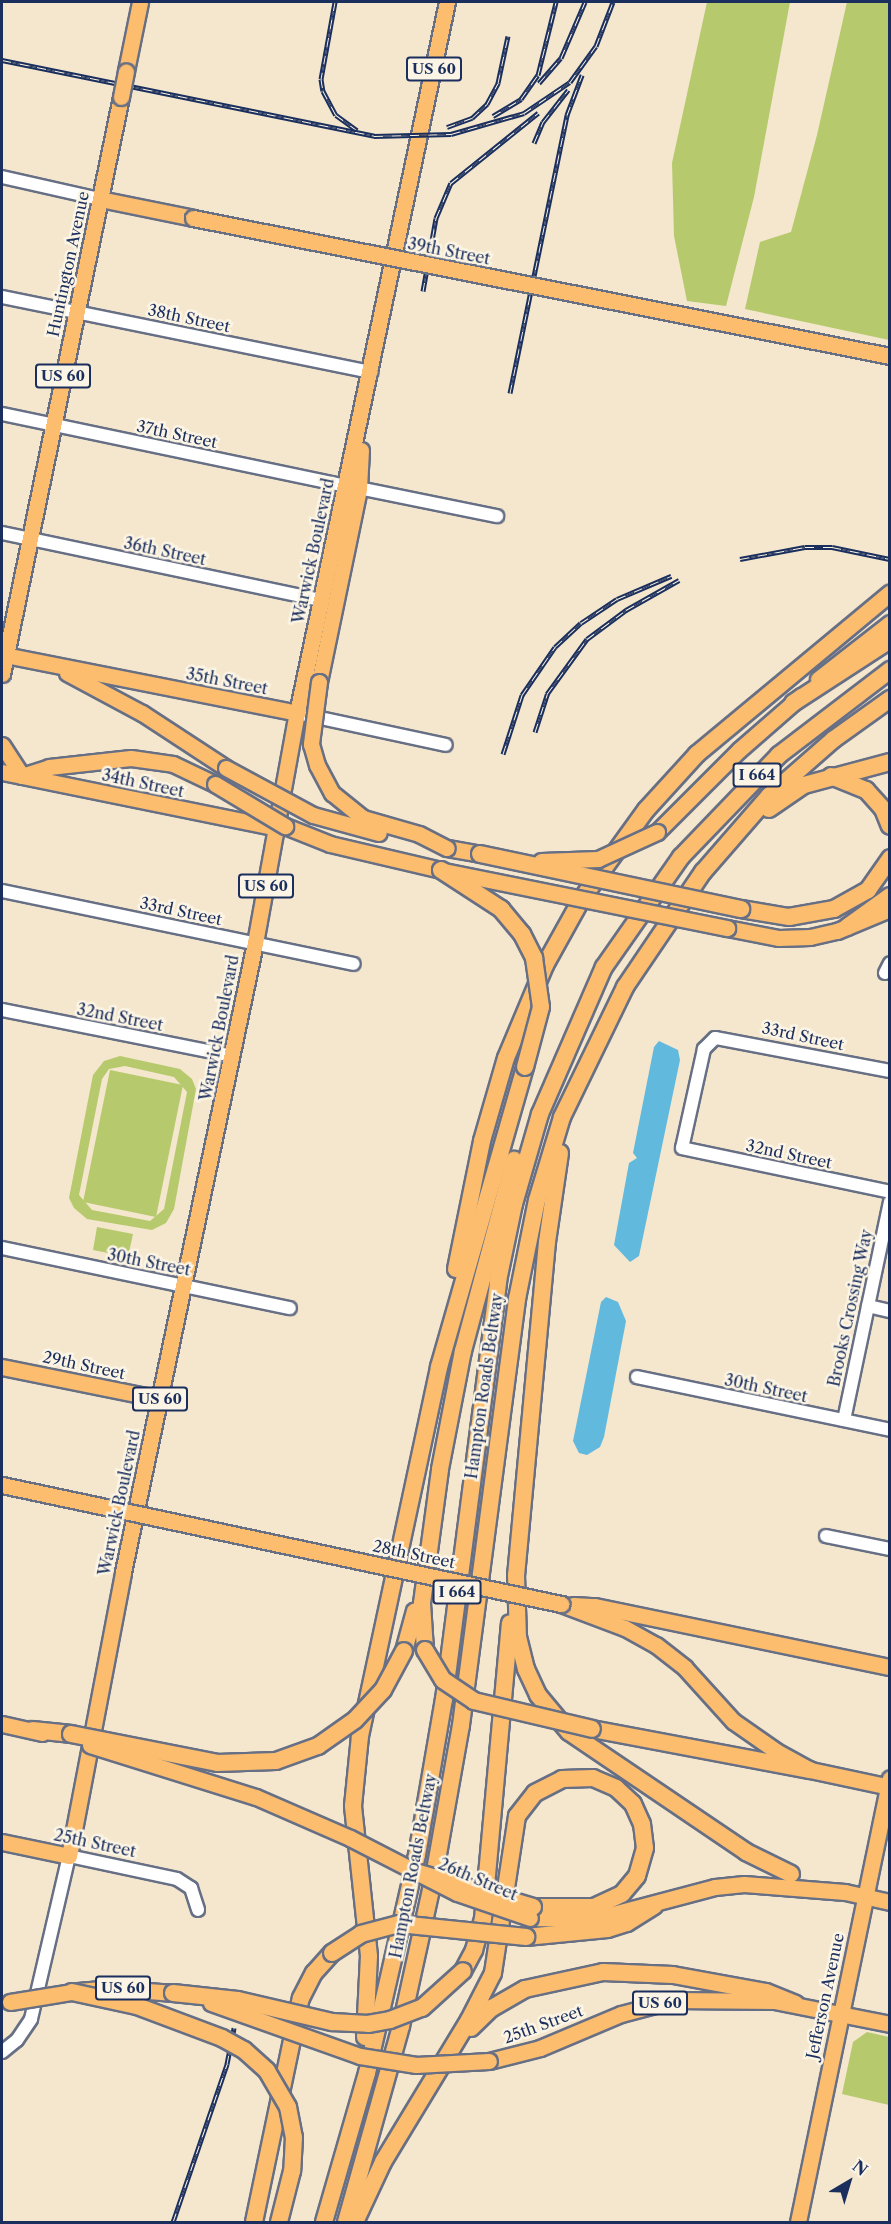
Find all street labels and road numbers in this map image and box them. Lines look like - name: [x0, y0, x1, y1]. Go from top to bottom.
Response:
- road number: US 60: [406, 57, 462, 81]
- street label: Huntington Avenue: [43, 189, 93, 339]
- street label: 39th Street: [406, 234, 492, 268]
- street label: 38th Street: [146, 300, 232, 336]
- road number: US 60: [34, 364, 92, 388]
- street label: 37th Street: [135, 416, 219, 452]
- street label: Warwick Boulevard: [288, 476, 338, 626]
- street label: 36th Street: [122, 533, 208, 569]
- street label: 35th Street: [185, 664, 269, 698]
- road number: I 664: [732, 763, 783, 787]
- street label: 34th Street: [100, 765, 186, 801]
- road number: US 60: [238, 874, 294, 898]
- street label: 33rd Street: [138, 893, 224, 929]
- street label: Warwick Boulevard: [195, 953, 243, 1103]
- street label: 32nd Street: [75, 999, 165, 1035]
- street label: 33rd Street: [760, 1018, 846, 1054]
- street label: 32nd Street: [744, 1136, 834, 1172]
- street label: Brooks Crossing Way: [824, 1227, 876, 1389]
- street label: 30th Street: [106, 1245, 192, 1279]
- street label: Hampton Roads Beltway: [461, 1292, 507, 1480]
- street label: 29th Street: [41, 1347, 127, 1383]
- street label: 30th Street: [723, 1370, 809, 1406]
- road number: US 60: [132, 1387, 188, 1411]
- street label: Warwick Boulevard: [94, 1428, 144, 1578]
- street label: 28th Street: [371, 1536, 457, 1572]
- road number: I 664: [432, 1580, 482, 1604]
- street label: Hampton Roads Beltway: [386, 1772, 440, 1960]
- street label: 25th Street: [52, 1825, 138, 1861]
- street label: 26th Street: [436, 1854, 520, 1904]
- street label: Jefferson Avenue: [802, 1931, 848, 2061]
- road number: US 60: [94, 1976, 152, 2000]
- road number: US 60: [632, 1991, 688, 2015]
- street label: 25th Street: [501, 2001, 585, 2047]

